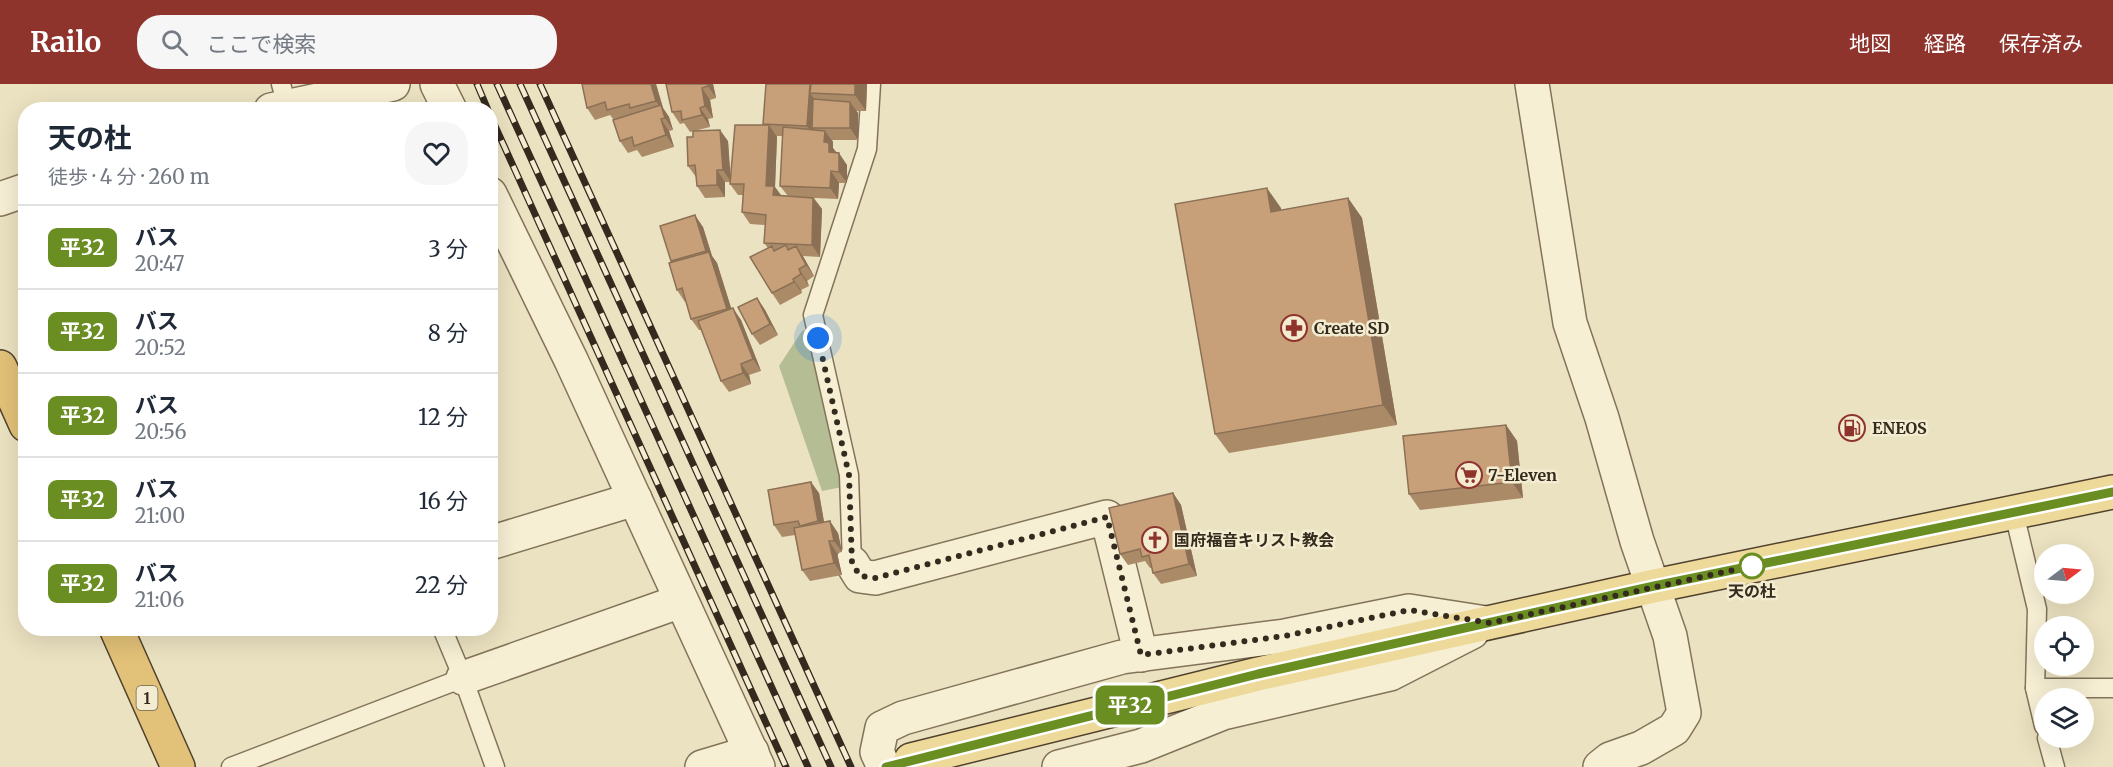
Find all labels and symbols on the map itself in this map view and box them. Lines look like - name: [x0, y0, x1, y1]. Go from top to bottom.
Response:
- pharmacy icon: Create SD: [1279, 313, 1309, 343]
- place label: Create SD: [1314, 318, 1389, 338]
- your location: [803, 323, 833, 353]
- fuel station icon: ENEOS: [1837, 413, 1867, 443]
- place label: ENEOS: [1872, 418, 1927, 438]
- supermarket icon: 7-Eleven: [1454, 460, 1484, 490]
- place label: 7-Eleven: [1488, 465, 1557, 485]
- church icon: 国府福音キリスト教会: [1140, 525, 1170, 555]
- place label: 国府福音キリスト教会: [1174, 530, 1334, 550]
- north arrow: [2034, 544, 2094, 604]
- marker: 天の杜: [1739, 553, 1765, 579]
- place label: 天の杜: [1728, 581, 1776, 601]
- road number: 1: [136, 686, 158, 710]
- line badge: 平32: [1096, 686, 1164, 724]

